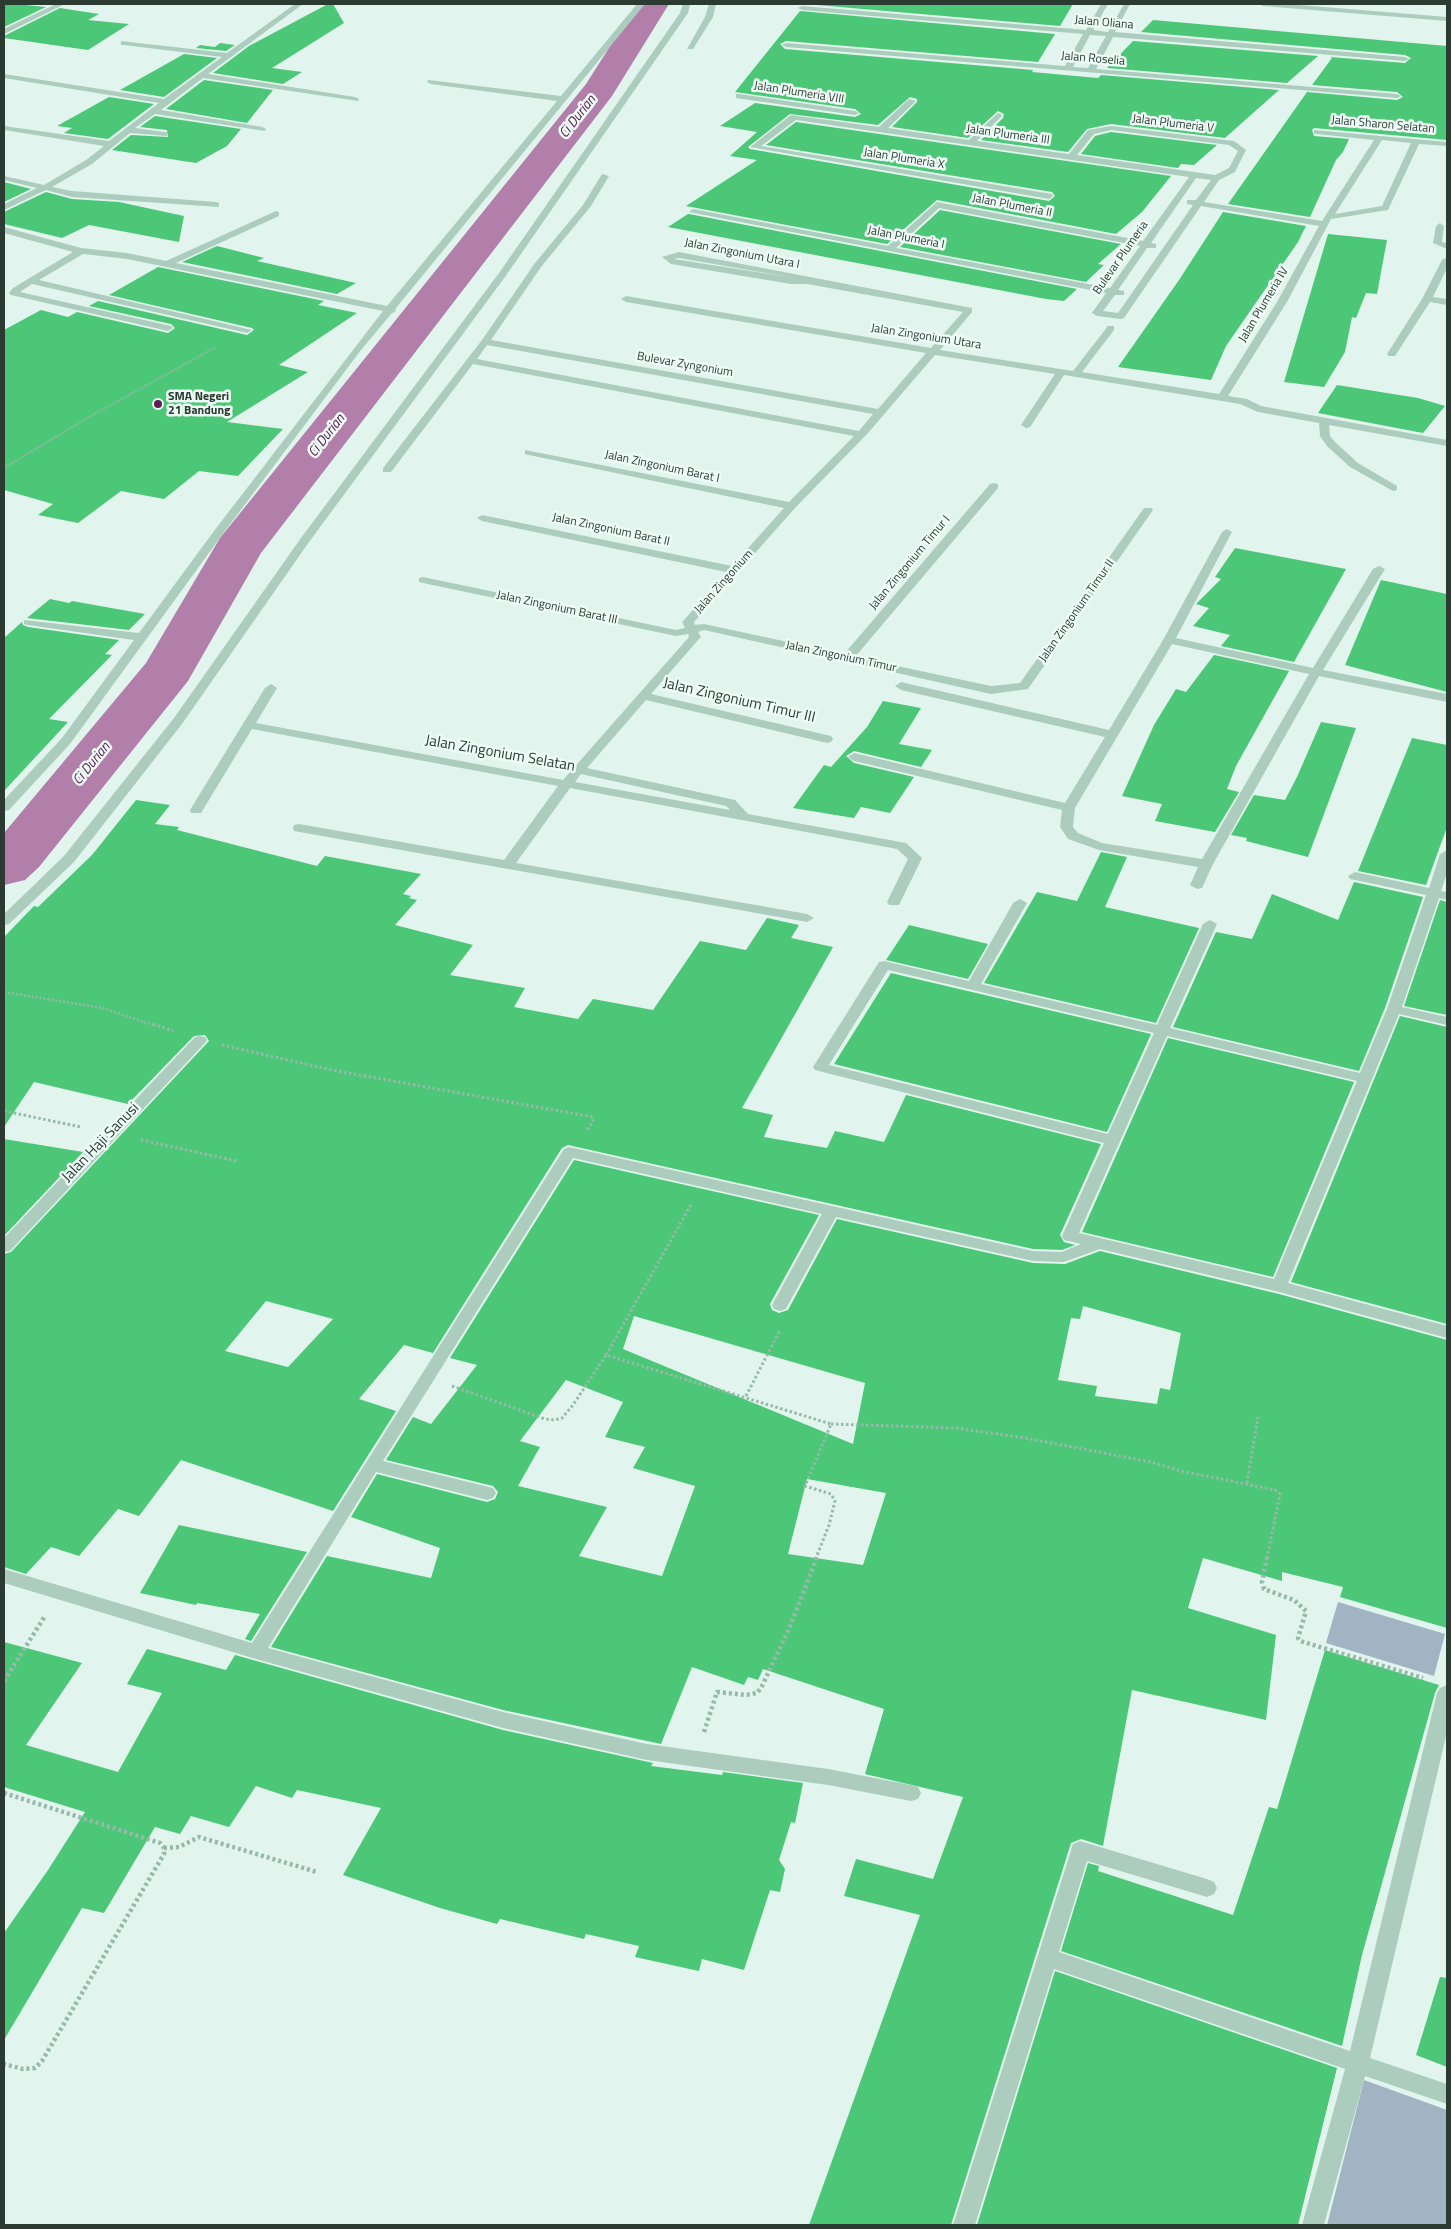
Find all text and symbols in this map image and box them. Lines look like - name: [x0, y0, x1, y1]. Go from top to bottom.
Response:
- street label: Jalan Oliana: [1074, 13, 1134, 33]
- street label: Jalan Roselia: [1060, 49, 1126, 69]
- street label: Jalan Plumeria VIII: [753, 79, 845, 107]
- water label: Ci Durian: [556, 92, 600, 142]
- street label: Jalan Plumeria V: [1131, 112, 1215, 136]
- street label: Jalan Sharon Selatan: [1331, 113, 1435, 137]
- street label: Jalan Plumeria III: [965, 122, 1051, 148]
- street label: Jalan Plumeria X: [862, 145, 946, 173]
- street label: Jalan Plumeria II: [971, 191, 1053, 221]
- street label: Bulevar Plumeria: [1090, 219, 1152, 297]
- street label: Jalan Plumeria I: [866, 223, 946, 253]
- street label: Jalan Zingonium Utara I: [683, 236, 801, 272]
- street label: Jalan Plumeria IV: [1236, 265, 1292, 345]
- street label: Jalan Zingonium Utara: [870, 321, 982, 353]
- street label: Bulevar Zyngonium: [636, 349, 734, 381]
- place label: SMA Negeri 21 Bandung: [168, 390, 230, 418]
- marker: SMA Negeri 21 Bandung: [152, 398, 164, 410]
- water label: Ci Durian: [305, 411, 349, 461]
- street label: Jalan Zingonium Barat I: [603, 448, 721, 486]
- street label: Jalan Zingonium Barat II: [551, 511, 671, 549]
- street label: Jalan Zingonium Timur I: [866, 513, 954, 613]
- street label: Jalan Zingonium: [692, 547, 756, 617]
- street label: Jalan Zingonium Timur II: [1036, 557, 1118, 665]
- street label: Jalan Zingonium Barat III: [495, 588, 619, 628]
- street label: Jalan Zingonium Timur: [784, 638, 898, 676]
- street label: Jalan Zingonium Timur III: [661, 675, 817, 727]
- street label: Jalan Zingonium Selatan: [424, 732, 576, 776]
- water label: Ci Durian: [70, 739, 114, 789]
- street label: Jalan Haji Sanusi: [59, 1099, 143, 1187]

